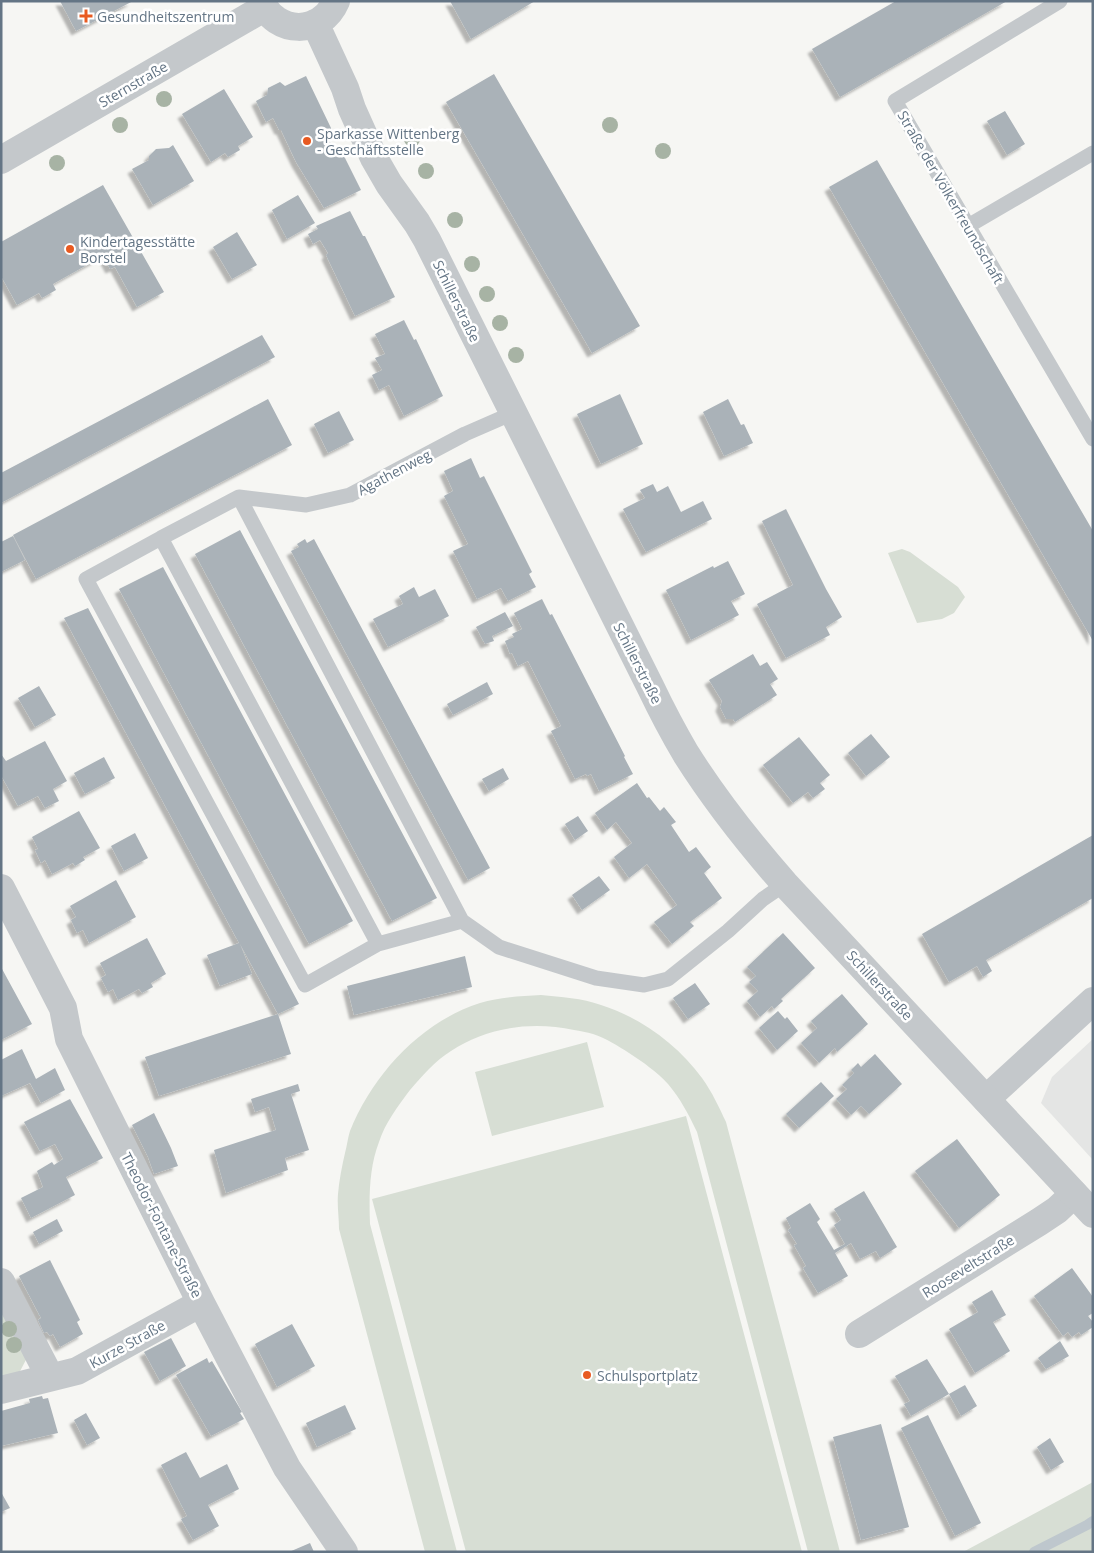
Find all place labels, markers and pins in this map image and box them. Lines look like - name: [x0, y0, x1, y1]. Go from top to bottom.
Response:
- place label: Gesundheitszentrum: [97, 7, 234, 26]
- marker: Gesundheitszentrum: [79, 9, 93, 23]
- place label: Sparkasse Wittenberg - Geschäftsstelle: [317, 124, 460, 159]
- marker: Sparkasse Wittenberg - Geschäftsstelle: [301, 135, 313, 147]
- place label: Kindertagesstätte Borstel: [80, 232, 195, 267]
- marker: Kindertagesstätte Borstel: [64, 243, 76, 255]
- place label: Schulsportplatz: [597, 1366, 698, 1385]
- marker: Schulsportplatz: [581, 1369, 593, 1381]

